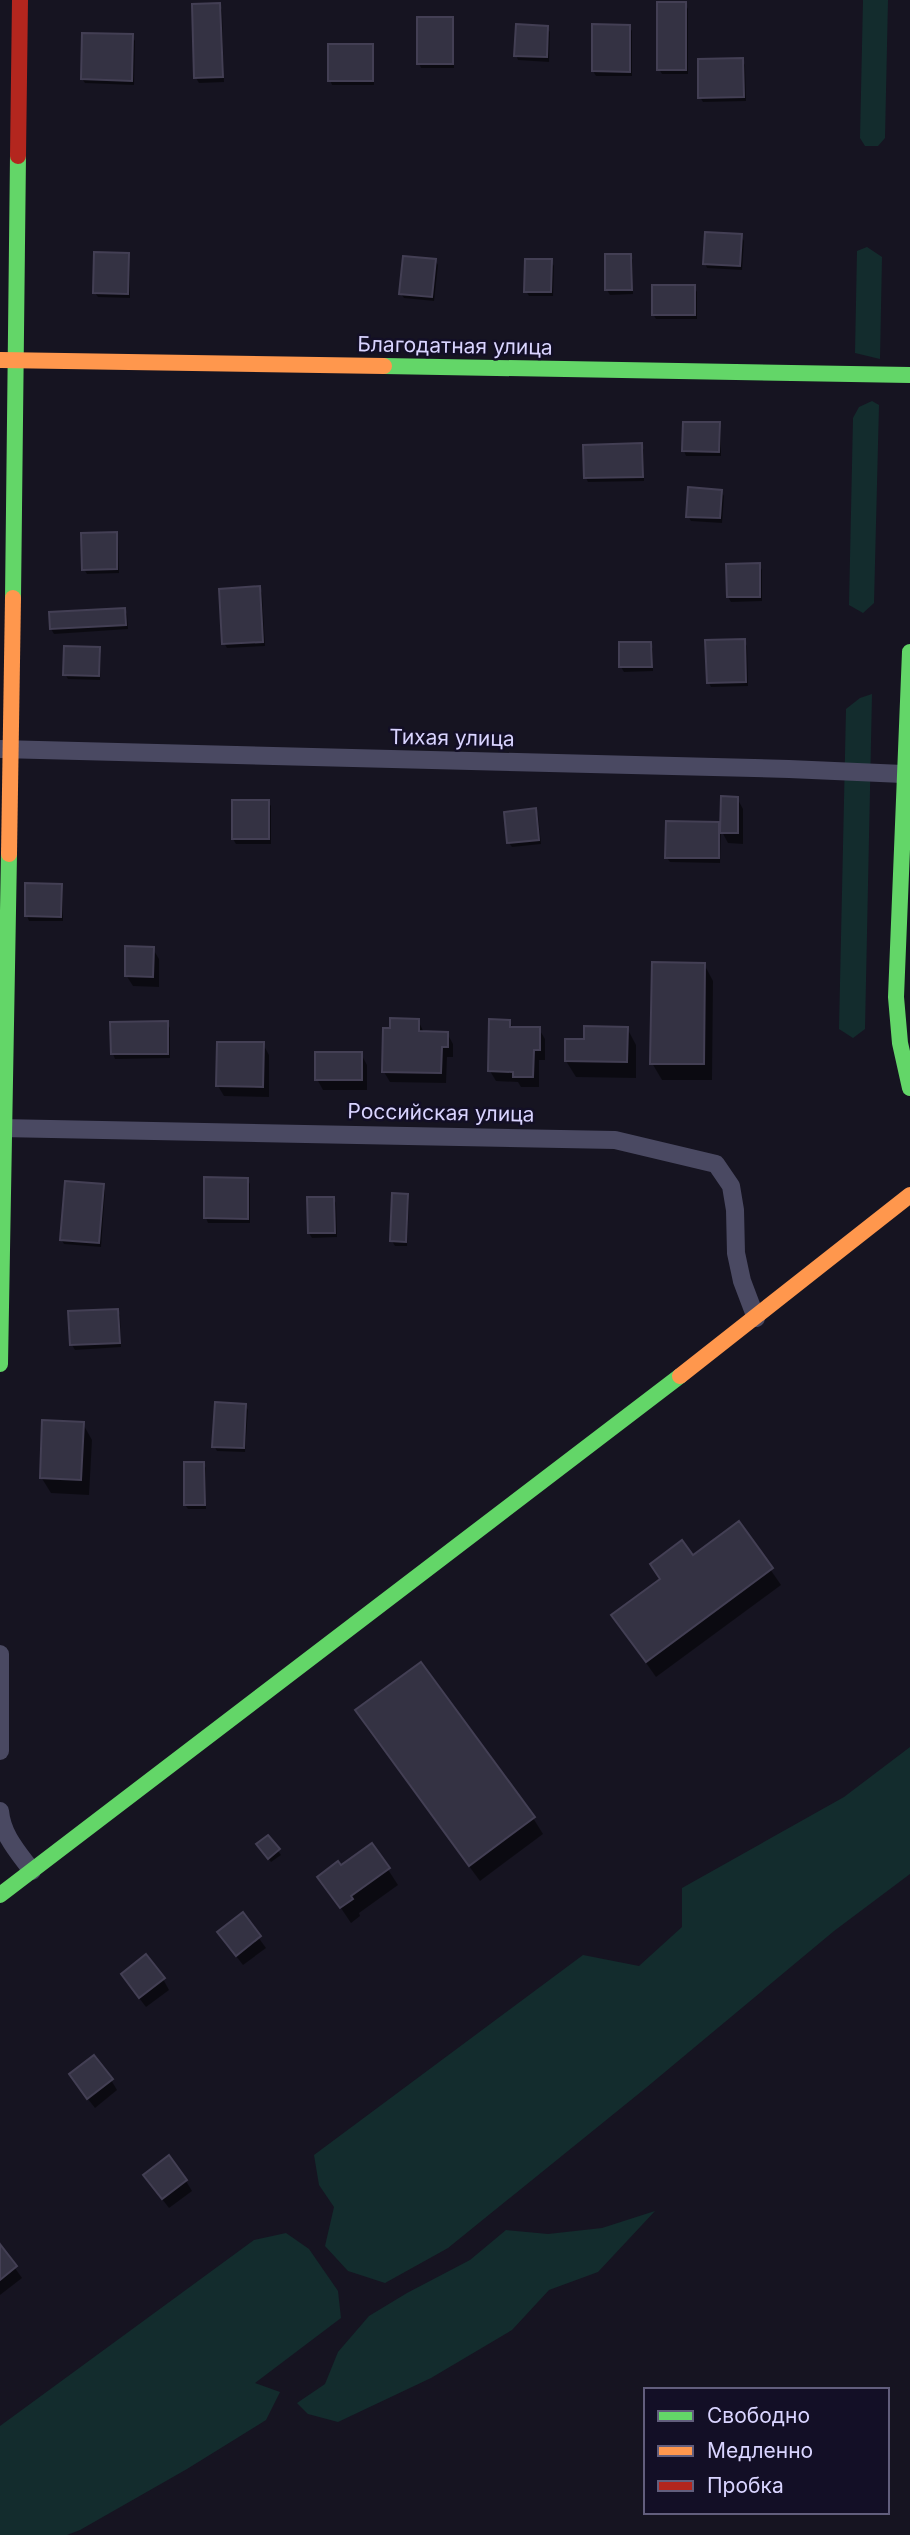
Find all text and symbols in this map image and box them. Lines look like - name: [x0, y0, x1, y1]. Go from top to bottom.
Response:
- street label: Благодатная улица: [357, 331, 553, 360]
- street label: Тихая улица: [389, 724, 515, 751]
- street label: Российская улица: [347, 1098, 535, 1127]
- legend: [644, 2388, 889, 2514]
- text: Свободно: [707, 2403, 810, 2428]
- text: Медленно: [707, 2438, 813, 2463]
- text: Пробка: [707, 2473, 784, 2498]

